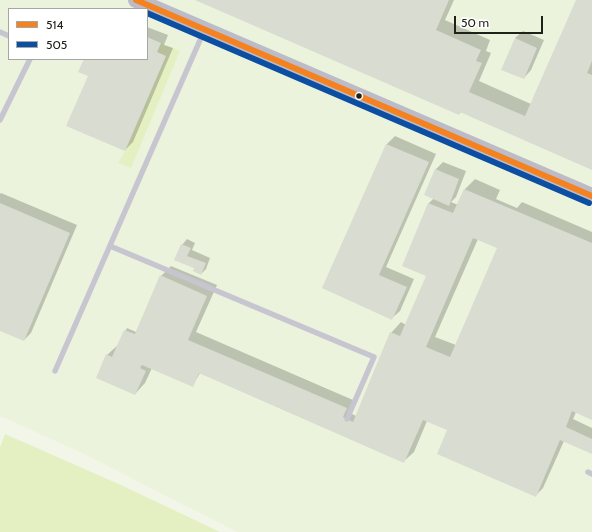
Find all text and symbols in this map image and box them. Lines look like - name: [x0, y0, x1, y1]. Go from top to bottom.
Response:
- legend: [8, 8, 148, 60]
- scale bar: [456, 8, 545, 34]
- text: 50 m: [461, 15, 489, 30]
- text: 514: [46, 17, 63, 32]
- text: 505: [46, 37, 67, 52]
- unlabelled marker: [354, 91, 364, 101]

